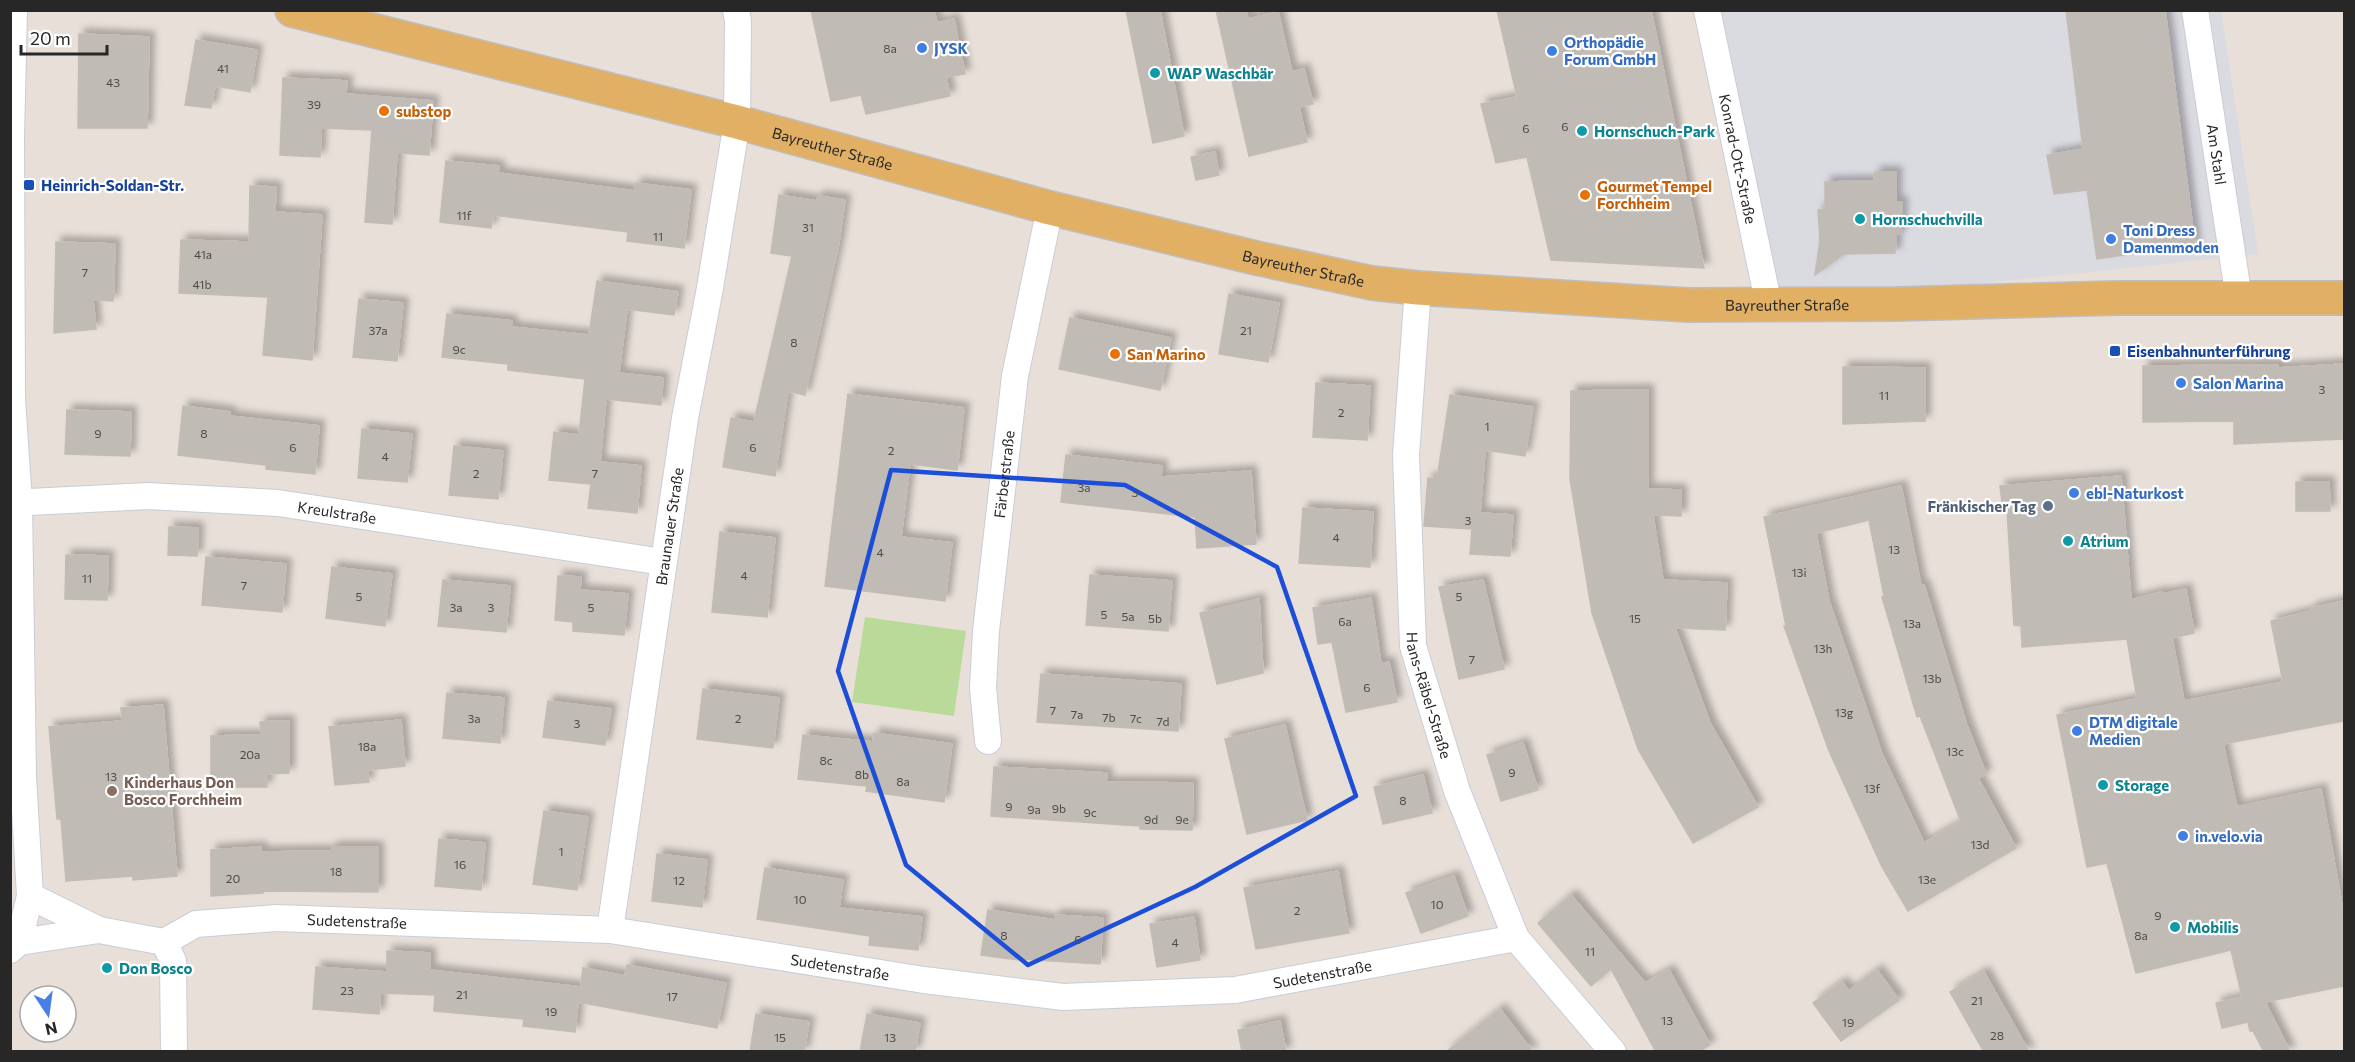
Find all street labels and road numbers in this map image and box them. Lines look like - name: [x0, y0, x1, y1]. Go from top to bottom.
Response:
- street label: Konrad-Ott-Straße: [1716, 92, 1761, 225]
- street label: Bayreuther Straße: [770, 123, 895, 173]
- street label: Am Stahl: [2203, 123, 2230, 186]
- street label: Bayreuther Straße: [1241, 246, 1366, 290]
- street label: Bayreuther Straße: [1725, 295, 1849, 314]
- street label: Färberstraße: [990, 429, 1018, 519]
- street label: Braunauer Straße: [652, 466, 687, 586]
- street label: Kreulstraße: [296, 497, 378, 527]
- street label: Hans-Räbel-Straße: [1403, 632, 1456, 761]
- street label: Sudetenstraße: [307, 910, 407, 932]
- street label: Sudetenstraße: [789, 950, 891, 983]
- street label: Sudetenstraße: [1271, 956, 1373, 992]

